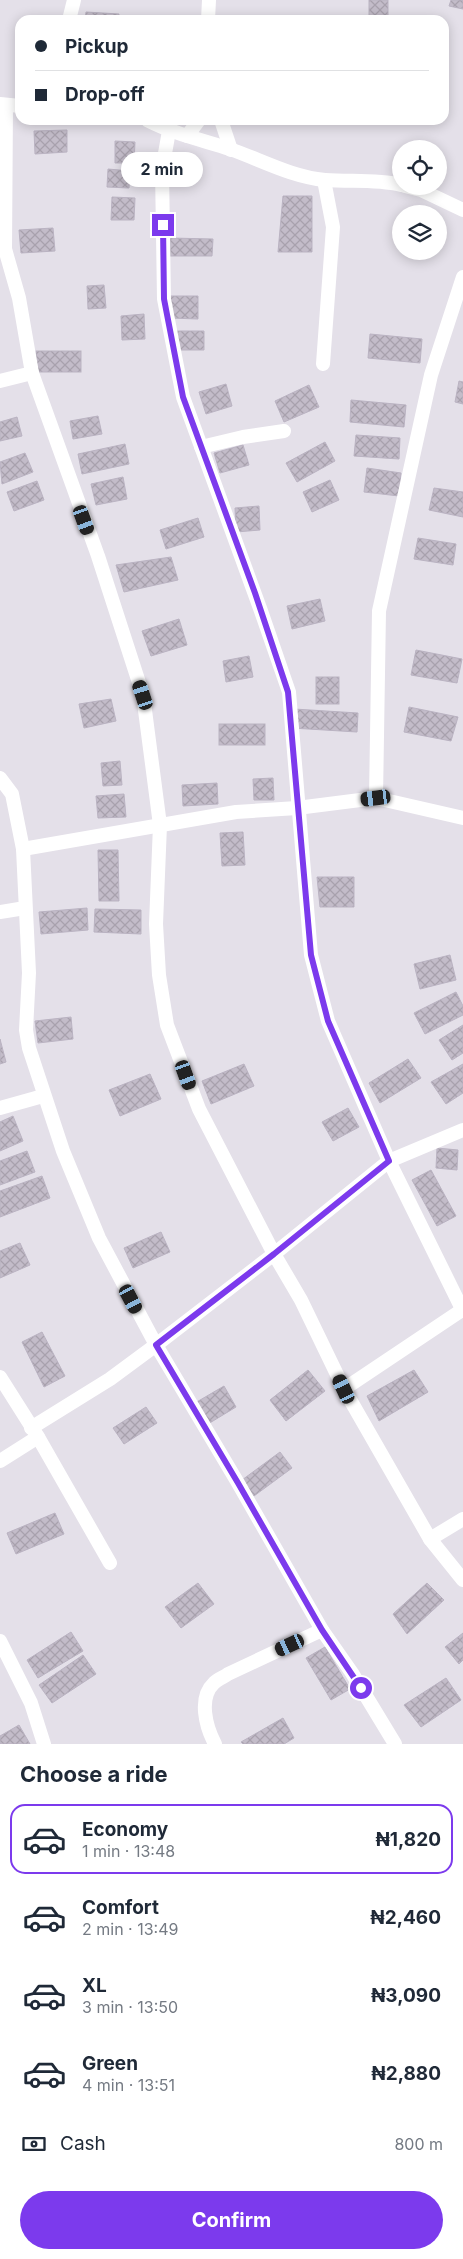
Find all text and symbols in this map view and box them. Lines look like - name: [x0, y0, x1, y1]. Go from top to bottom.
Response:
- text: Pickup: [65, 35, 128, 58]
- text: Drop-off: [65, 83, 145, 106]
- map controls: [392, 140, 447, 260]
- button: locate: [392, 140, 447, 195]
- callout: 2 min: [122, 152, 204, 188]
- text: 2 min: [141, 159, 183, 179]
- button: layers: [392, 205, 447, 260]
- route end: [152, 214, 174, 236]
- car: [71, 503, 96, 537]
- car: [131, 678, 154, 712]
- car: [360, 789, 391, 807]
- car: [173, 1058, 198, 1092]
- car: [117, 1282, 144, 1316]
- car: [330, 1372, 357, 1406]
- car: [273, 1632, 306, 1658]
- route start: [350, 1677, 372, 1699]
- text: Choose a ride: [20, 1761, 168, 1787]
- icon: car: [22, 1817, 67, 1862]
- text: Economy: [82, 1818, 168, 1841]
- text: ₦1,820: [375, 1828, 441, 1851]
- text: 1 min · 13:48: [82, 1841, 175, 1861]
- icon: car: [22, 1895, 67, 1940]
- text: Comfort: [82, 1896, 159, 1919]
- text: ₦2,460: [370, 1906, 441, 1929]
- text: 2 min · 13:49: [82, 1919, 178, 1939]
- icon: car: [22, 1973, 67, 2018]
- text: XL: [82, 1974, 107, 1997]
- text: ₦3,090: [371, 1984, 441, 2007]
- text: 3 min · 13:50: [82, 1997, 178, 2017]
- icon: car: [22, 2051, 67, 2096]
- text: Green: [82, 2052, 138, 2075]
- text: ₦2,880: [371, 2062, 441, 2085]
- text: 4 min · 13:51: [82, 2075, 175, 2095]
- icon: cash: [20, 2130, 48, 2158]
- text: Cash: [60, 2132, 106, 2155]
- text: 800 m: [394, 2134, 443, 2154]
- button: Confirm: [20, 2191, 443, 2249]

